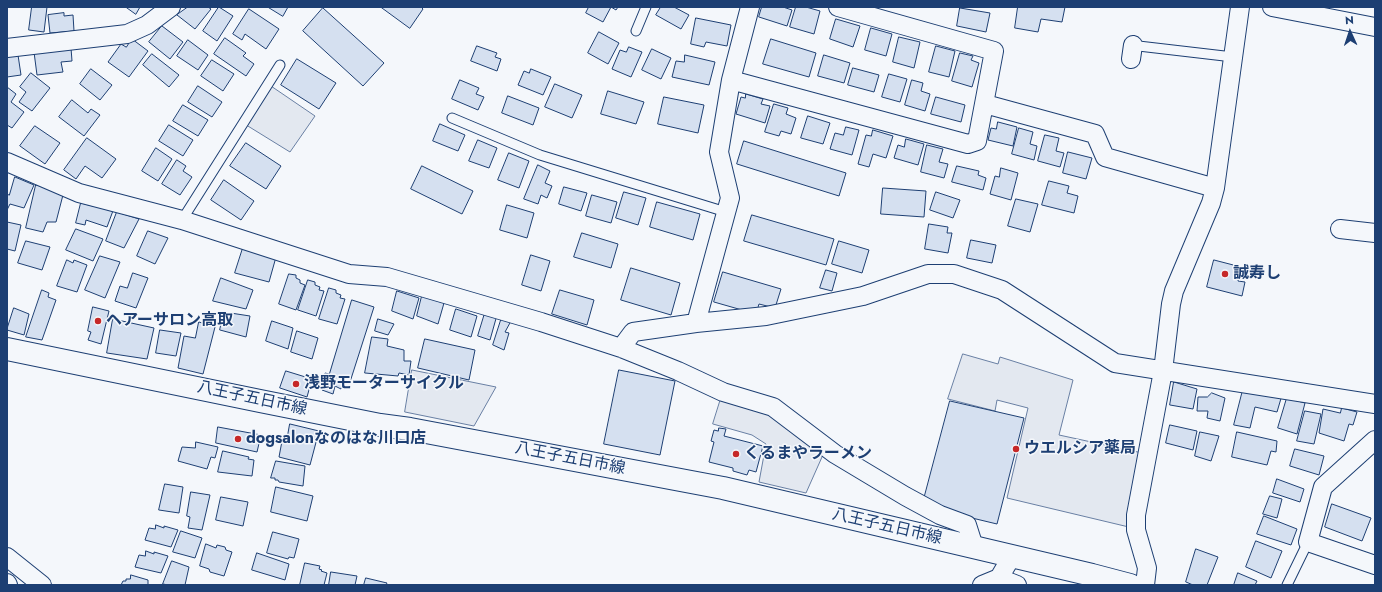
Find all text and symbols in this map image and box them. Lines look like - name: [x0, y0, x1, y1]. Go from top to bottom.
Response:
- north arrow: [1330, 12, 1370, 52]
- text: N: [1345, 12, 1354, 28]
- place label: 誠寿し: [1233, 264, 1281, 284]
- marker: 誠寿し: [1220, 269, 1230, 279]
- place label: ヘアーサロン高取: [106, 311, 233, 331]
- marker: ヘアーサロン高取: [93, 316, 103, 326]
- place label: 浅野モーターサイクル: [304, 374, 464, 394]
- street label: 八王子五日市線: [195, 378, 309, 420]
- marker: 浅野モーターサイクル: [291, 379, 301, 389]
- place label: dogsalonなのはな川口店: [246, 429, 426, 449]
- marker: dogsalonなのはな川口店: [233, 434, 243, 444]
- street label: 八王子五日市線: [513, 439, 627, 479]
- place label: ウエルシア薬局: [1024, 439, 1136, 459]
- place label: くるまやラーメン: [744, 444, 872, 464]
- marker: ウエルシア薬局: [1011, 444, 1021, 454]
- marker: くるまやラーメン: [731, 449, 741, 459]
- street label: 八王子五日市線: [830, 505, 944, 549]

